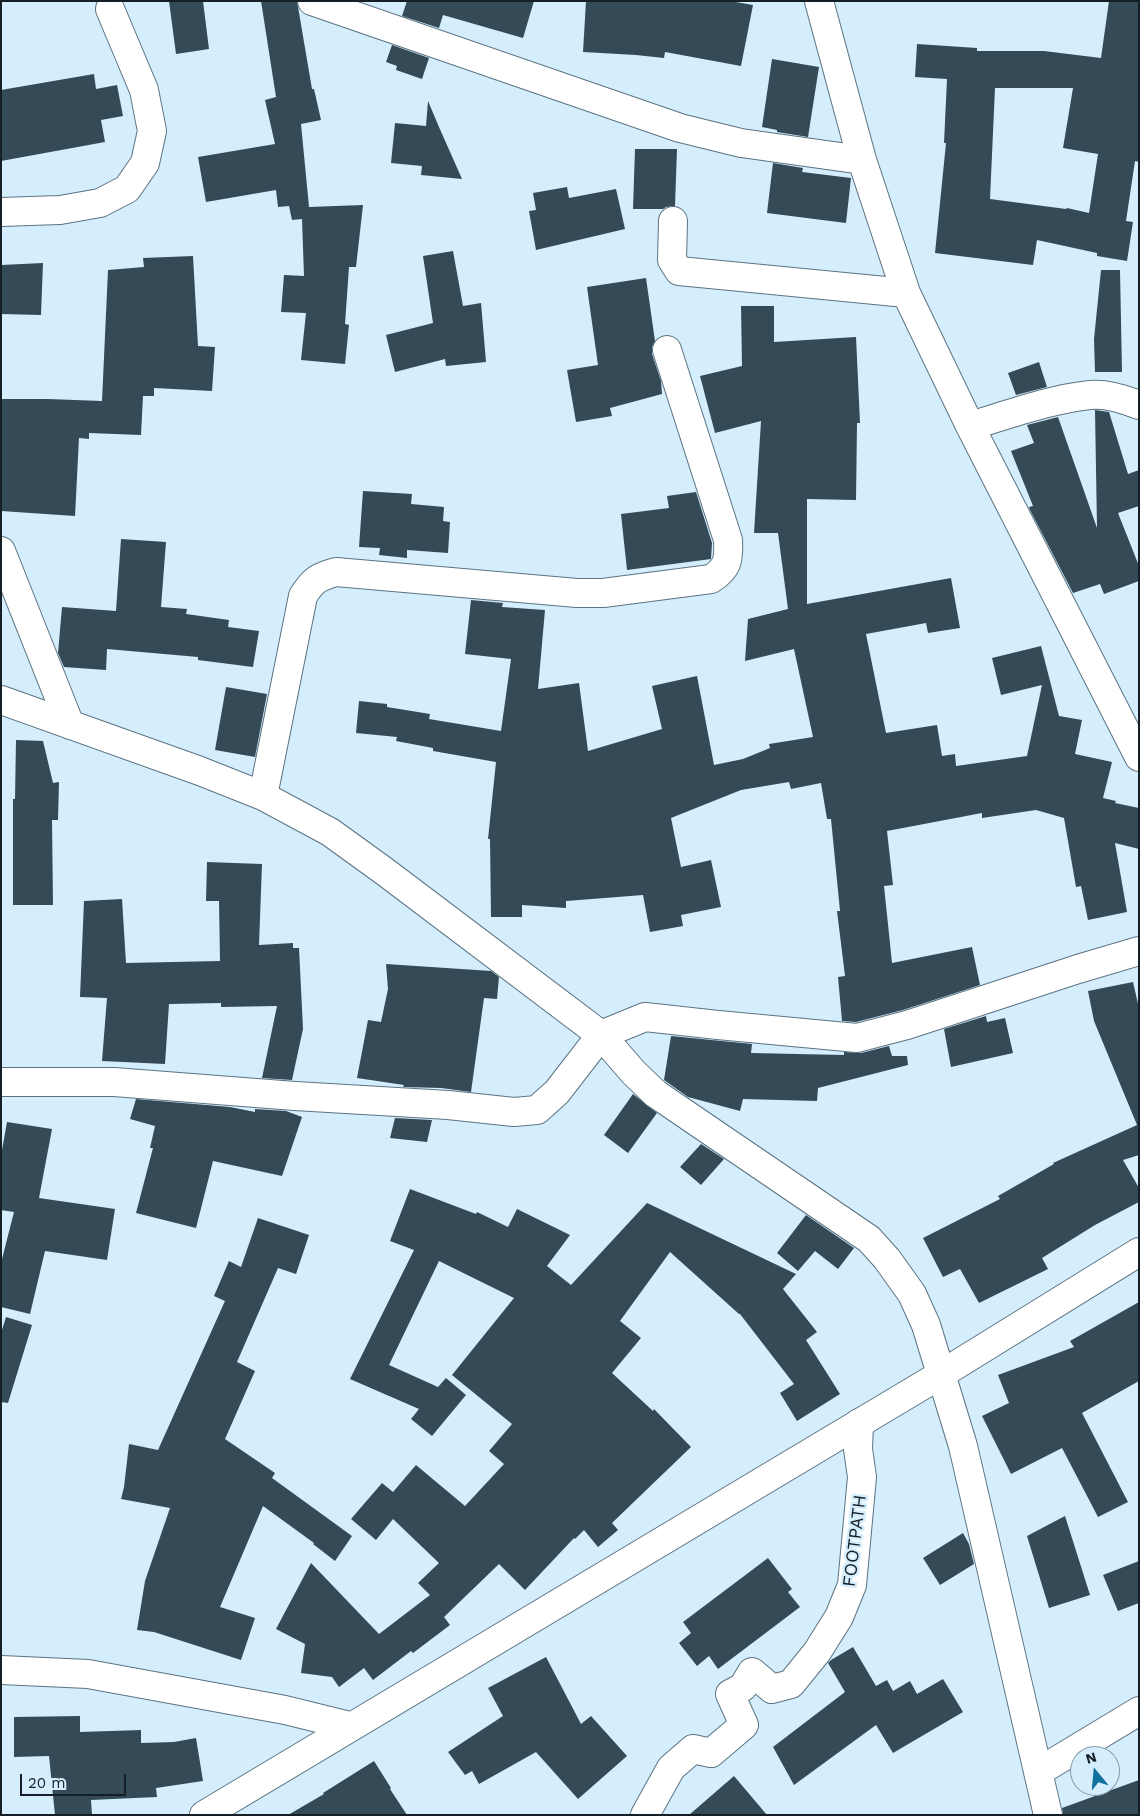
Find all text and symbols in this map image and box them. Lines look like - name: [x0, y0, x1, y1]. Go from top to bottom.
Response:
- street label: FOOTPATH: [839, 1494, 871, 1588]
- north arrow: [1070, 1746, 1120, 1796]
- text: N: [1084, 1748, 1098, 1767]
- scale bar: [22, 1764, 129, 1796]
- text: 20 m: [28, 1774, 66, 1792]

